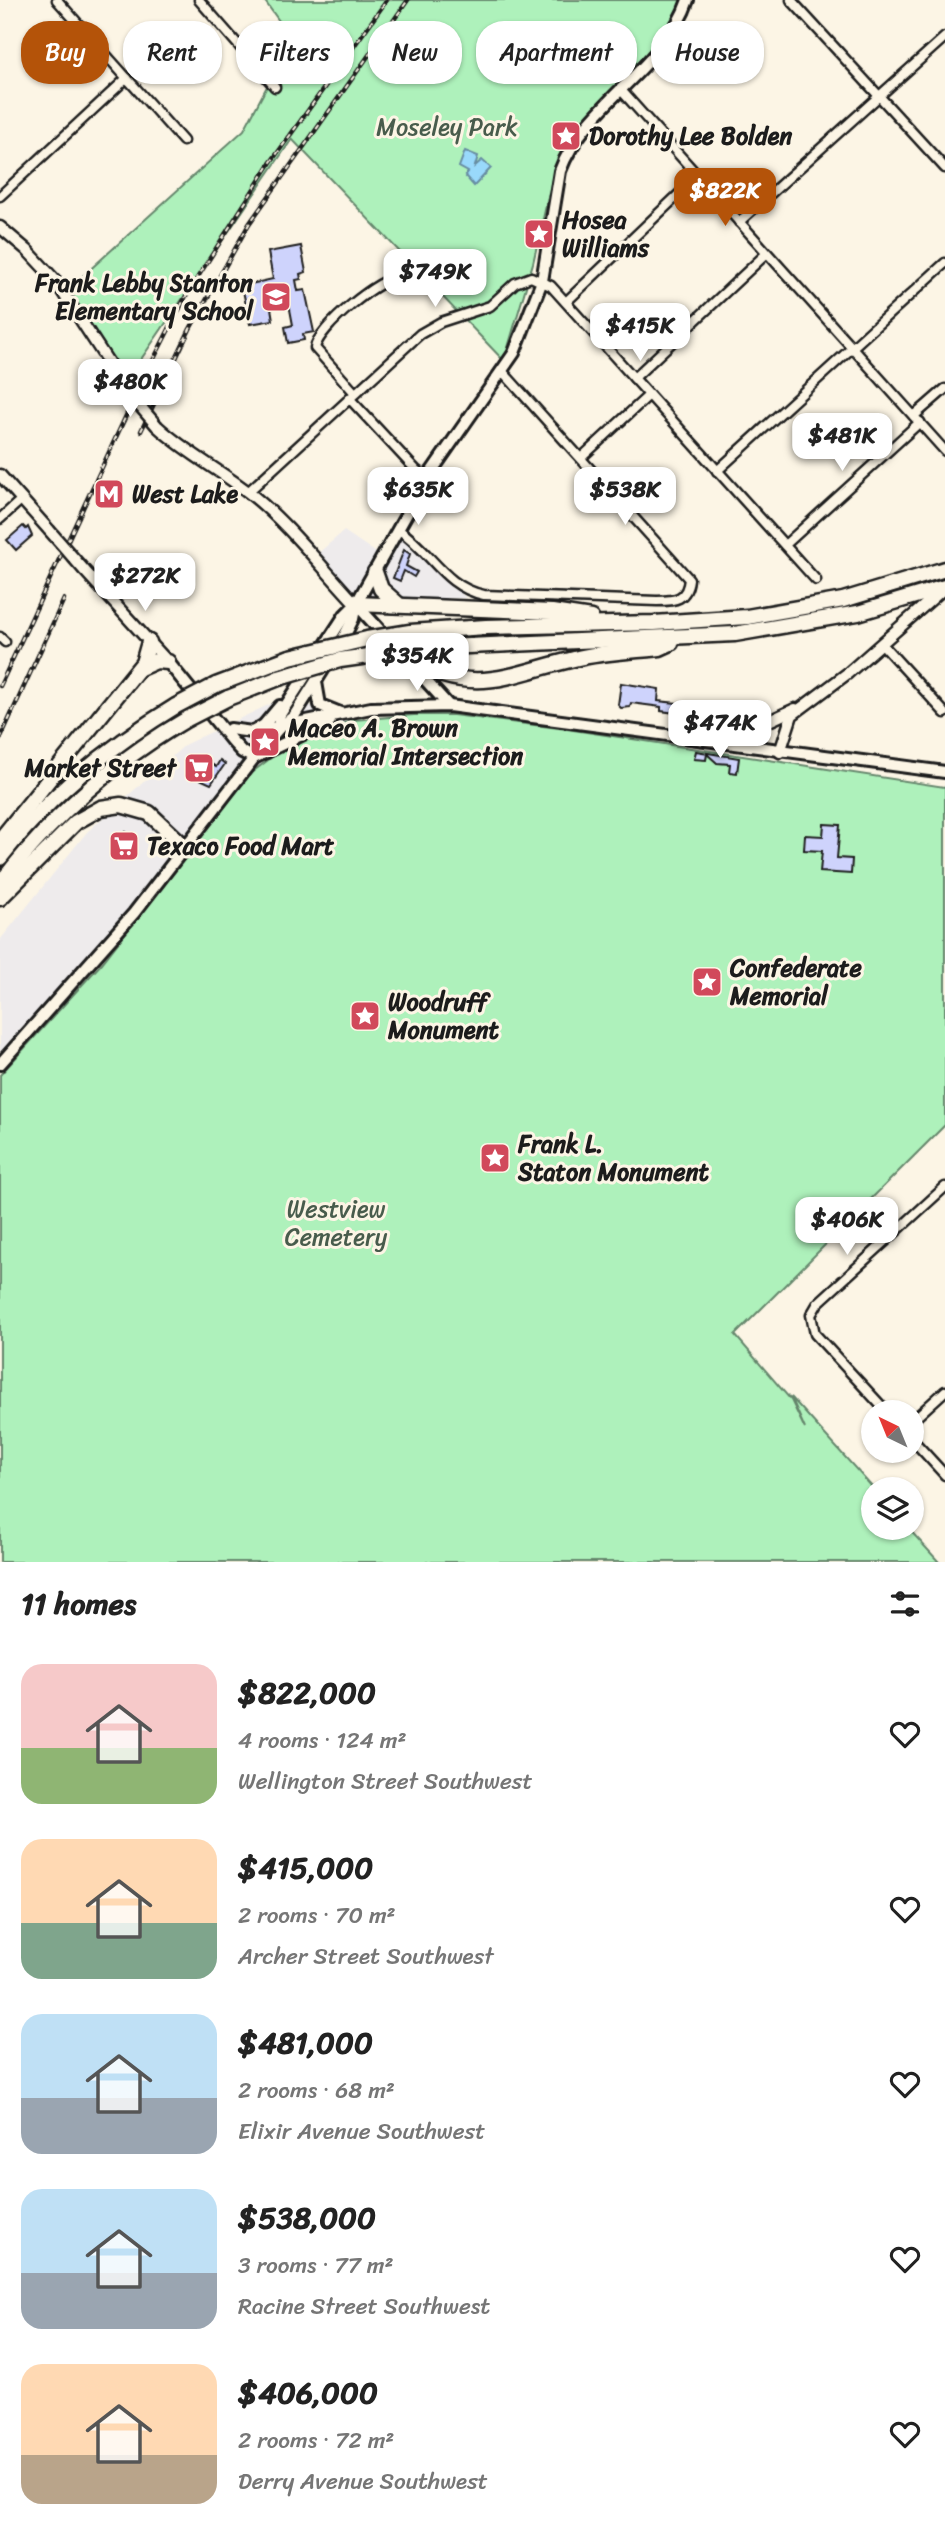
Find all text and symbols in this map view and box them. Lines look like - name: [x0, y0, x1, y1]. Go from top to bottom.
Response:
- chip: Buy: [21, 21, 109, 84]
- chip: Rent: [123, 21, 222, 84]
- chip: Filters: [236, 21, 354, 84]
- chip: New: [368, 21, 462, 84]
- chip: Apartment: [476, 21, 637, 84]
- chip: House: [651, 21, 764, 84]
- park label: Moseley Park: [376, 106, 518, 148]
- place label: Dorothy Lee Bolden: [589, 115, 792, 157]
- place icon: Dorothy Lee Bolden: [549, 119, 583, 153]
- pin: $822K: [676, 168, 774, 228]
- text: $822K: [690, 170, 760, 211]
- place label: Hosea Williams: [562, 199, 650, 269]
- place icon: Hosea Williams: [522, 217, 556, 251]
- pin: $749K: [386, 250, 484, 309]
- text: $749K: [399, 251, 471, 292]
- place label: Frank Lebby Stanton Elementary School: [34, 262, 254, 332]
- school or university icon: Frank Lebby Stanton Elementary School: [259, 280, 293, 314]
- pin: $415K: [591, 304, 689, 363]
- text: $415K: [606, 305, 674, 346]
- pin: $480K: [81, 360, 179, 419]
- text: $480K: [94, 361, 166, 402]
- pin: $481K: [793, 414, 891, 473]
- text: $481K: [808, 415, 876, 456]
- pin: $635K: [369, 468, 467, 527]
- pin: $538K: [576, 468, 674, 527]
- text: $635K: [383, 469, 453, 510]
- text: $538K: [590, 469, 660, 510]
- place label: West Lake: [132, 473, 238, 515]
- metro station icon: West Lake: [92, 477, 126, 511]
- pin: $272K: [96, 554, 194, 613]
- text: $272K: [110, 555, 180, 596]
- pin: $354K: [368, 634, 466, 693]
- text: $354K: [382, 635, 452, 676]
- pin: $474K: [671, 700, 769, 760]
- text: $474K: [684, 702, 756, 743]
- place label: Maceo A. Brown Memorial Intersection: [287, 707, 523, 777]
- place icon: Maceo A. Brown Memorial Intersection: [248, 725, 282, 759]
- place label: Market Street: [24, 747, 177, 789]
- supermarket icon: Market Street: [182, 751, 216, 785]
- place label: Texaco Food Mart: [147, 825, 335, 867]
- supermarket icon: Texaco Food Mart: [107, 829, 141, 863]
- place label: Confederate Memorial: [729, 947, 862, 1017]
- place icon: Confederate Memorial: [690, 965, 724, 999]
- place label: Woodruff Monument: [387, 981, 500, 1051]
- place icon: Woodruff Monument: [348, 999, 382, 1033]
- place label: Frank L. Staton Monument: [517, 1123, 710, 1193]
- place icon: Frank L. Staton Monument: [478, 1141, 512, 1175]
- park label: Westview Cemetery: [285, 1188, 388, 1258]
- pin: $406K: [798, 1198, 896, 1257]
- text: $406K: [811, 1199, 883, 1240]
- north arrow: [861, 1400, 924, 1463]
- map controls: [861, 1400, 924, 1540]
- button: layers: [861, 1477, 924, 1540]
- text: 11 homes: [21, 1577, 136, 1631]
- icon: filters: [886, 1585, 924, 1623]
- text: $822,000: [238, 1666, 376, 1720]
- icon: home: [77, 1692, 161, 1776]
- icon: heart: [886, 1715, 924, 1753]
- text: 4 rooms · 124 m²: [238, 1720, 407, 1761]
- text: Wellington Street Southwest: [238, 1761, 532, 1802]
- text: $415,000: [238, 1841, 373, 1895]
- icon: home: [77, 1867, 161, 1951]
- icon: heart: [886, 1890, 924, 1928]
- text: 2 rooms · 70 m²: [238, 1895, 396, 1936]
- text: Archer Street Southwest: [238, 1936, 494, 1977]
- text: $481,000: [238, 2016, 373, 2070]
- icon: home: [77, 2042, 161, 2126]
- icon: heart: [886, 2065, 924, 2103]
- text: 2 rooms · 68 m²: [238, 2070, 395, 2111]
- text: Elixir Avenue Southwest: [238, 2111, 485, 2152]
- text: $538,000: [238, 2191, 376, 2245]
- icon: home: [77, 2217, 161, 2301]
- icon: heart: [886, 2240, 924, 2278]
- text: 3 rooms · 77 m²: [238, 2245, 394, 2286]
- text: Racine Street Southwest: [238, 2286, 490, 2327]
- text: $406,000: [238, 2366, 378, 2420]
- icon: home: [77, 2392, 161, 2476]
- icon: heart: [886, 2415, 924, 2453]
- text: 2 rooms · 72 m²: [238, 2420, 394, 2461]
- text: Derry Avenue Southwest: [238, 2461, 488, 2502]

